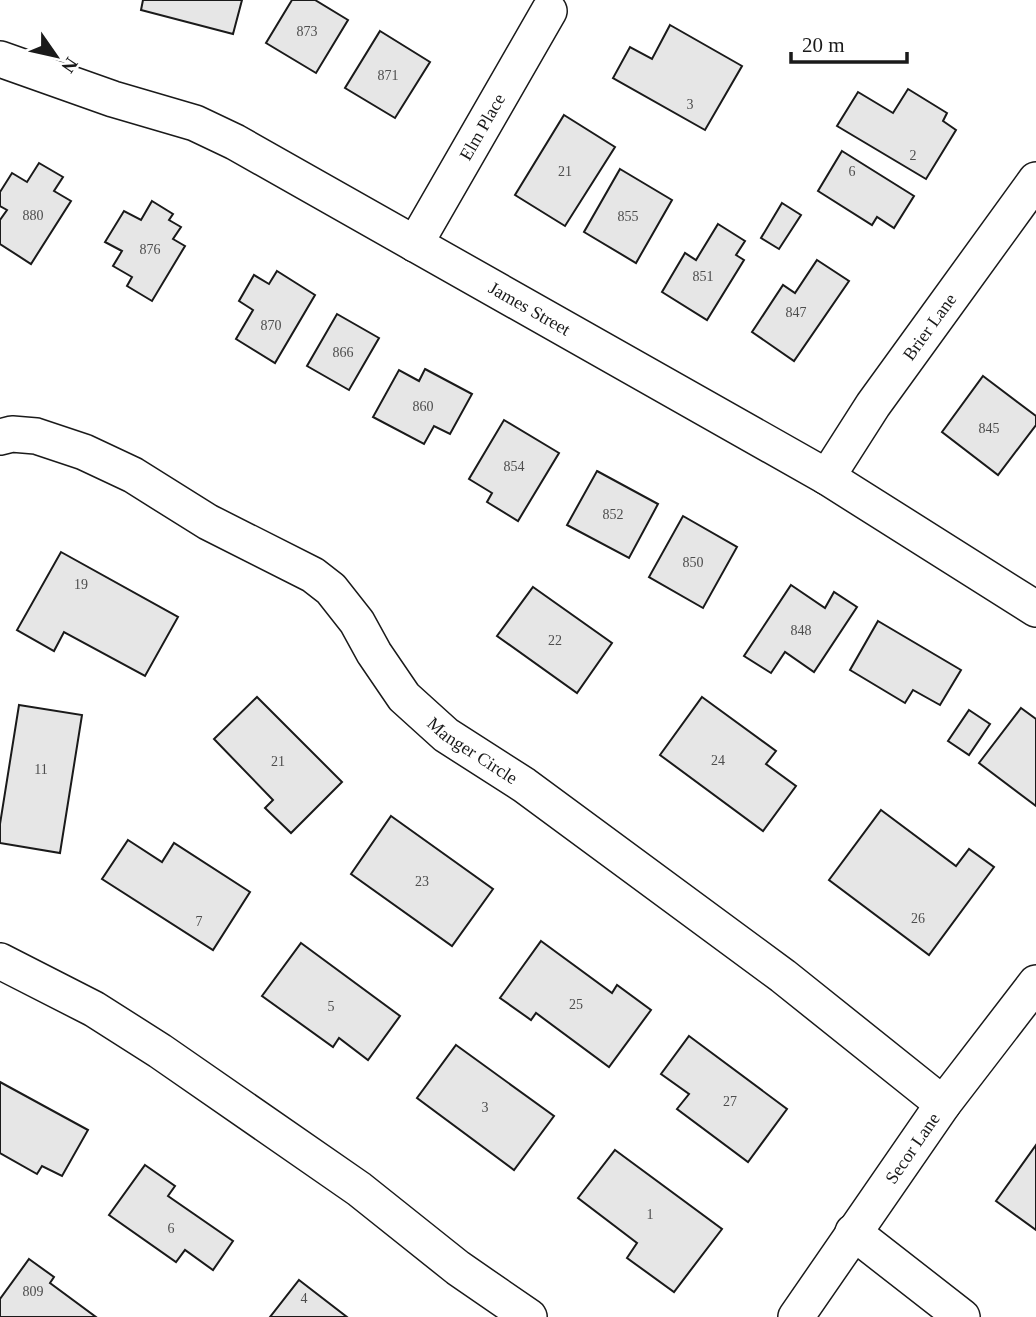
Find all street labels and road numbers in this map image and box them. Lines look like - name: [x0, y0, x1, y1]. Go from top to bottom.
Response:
- street label: Elm Place: [455, 90, 509, 164]
- street label: James Street: [485, 278, 574, 340]
- street label: Brier Lane: [899, 290, 960, 364]
- street label: Manger Circle: [423, 713, 521, 788]
- street label: Secor Lane: [881, 1109, 944, 1188]

